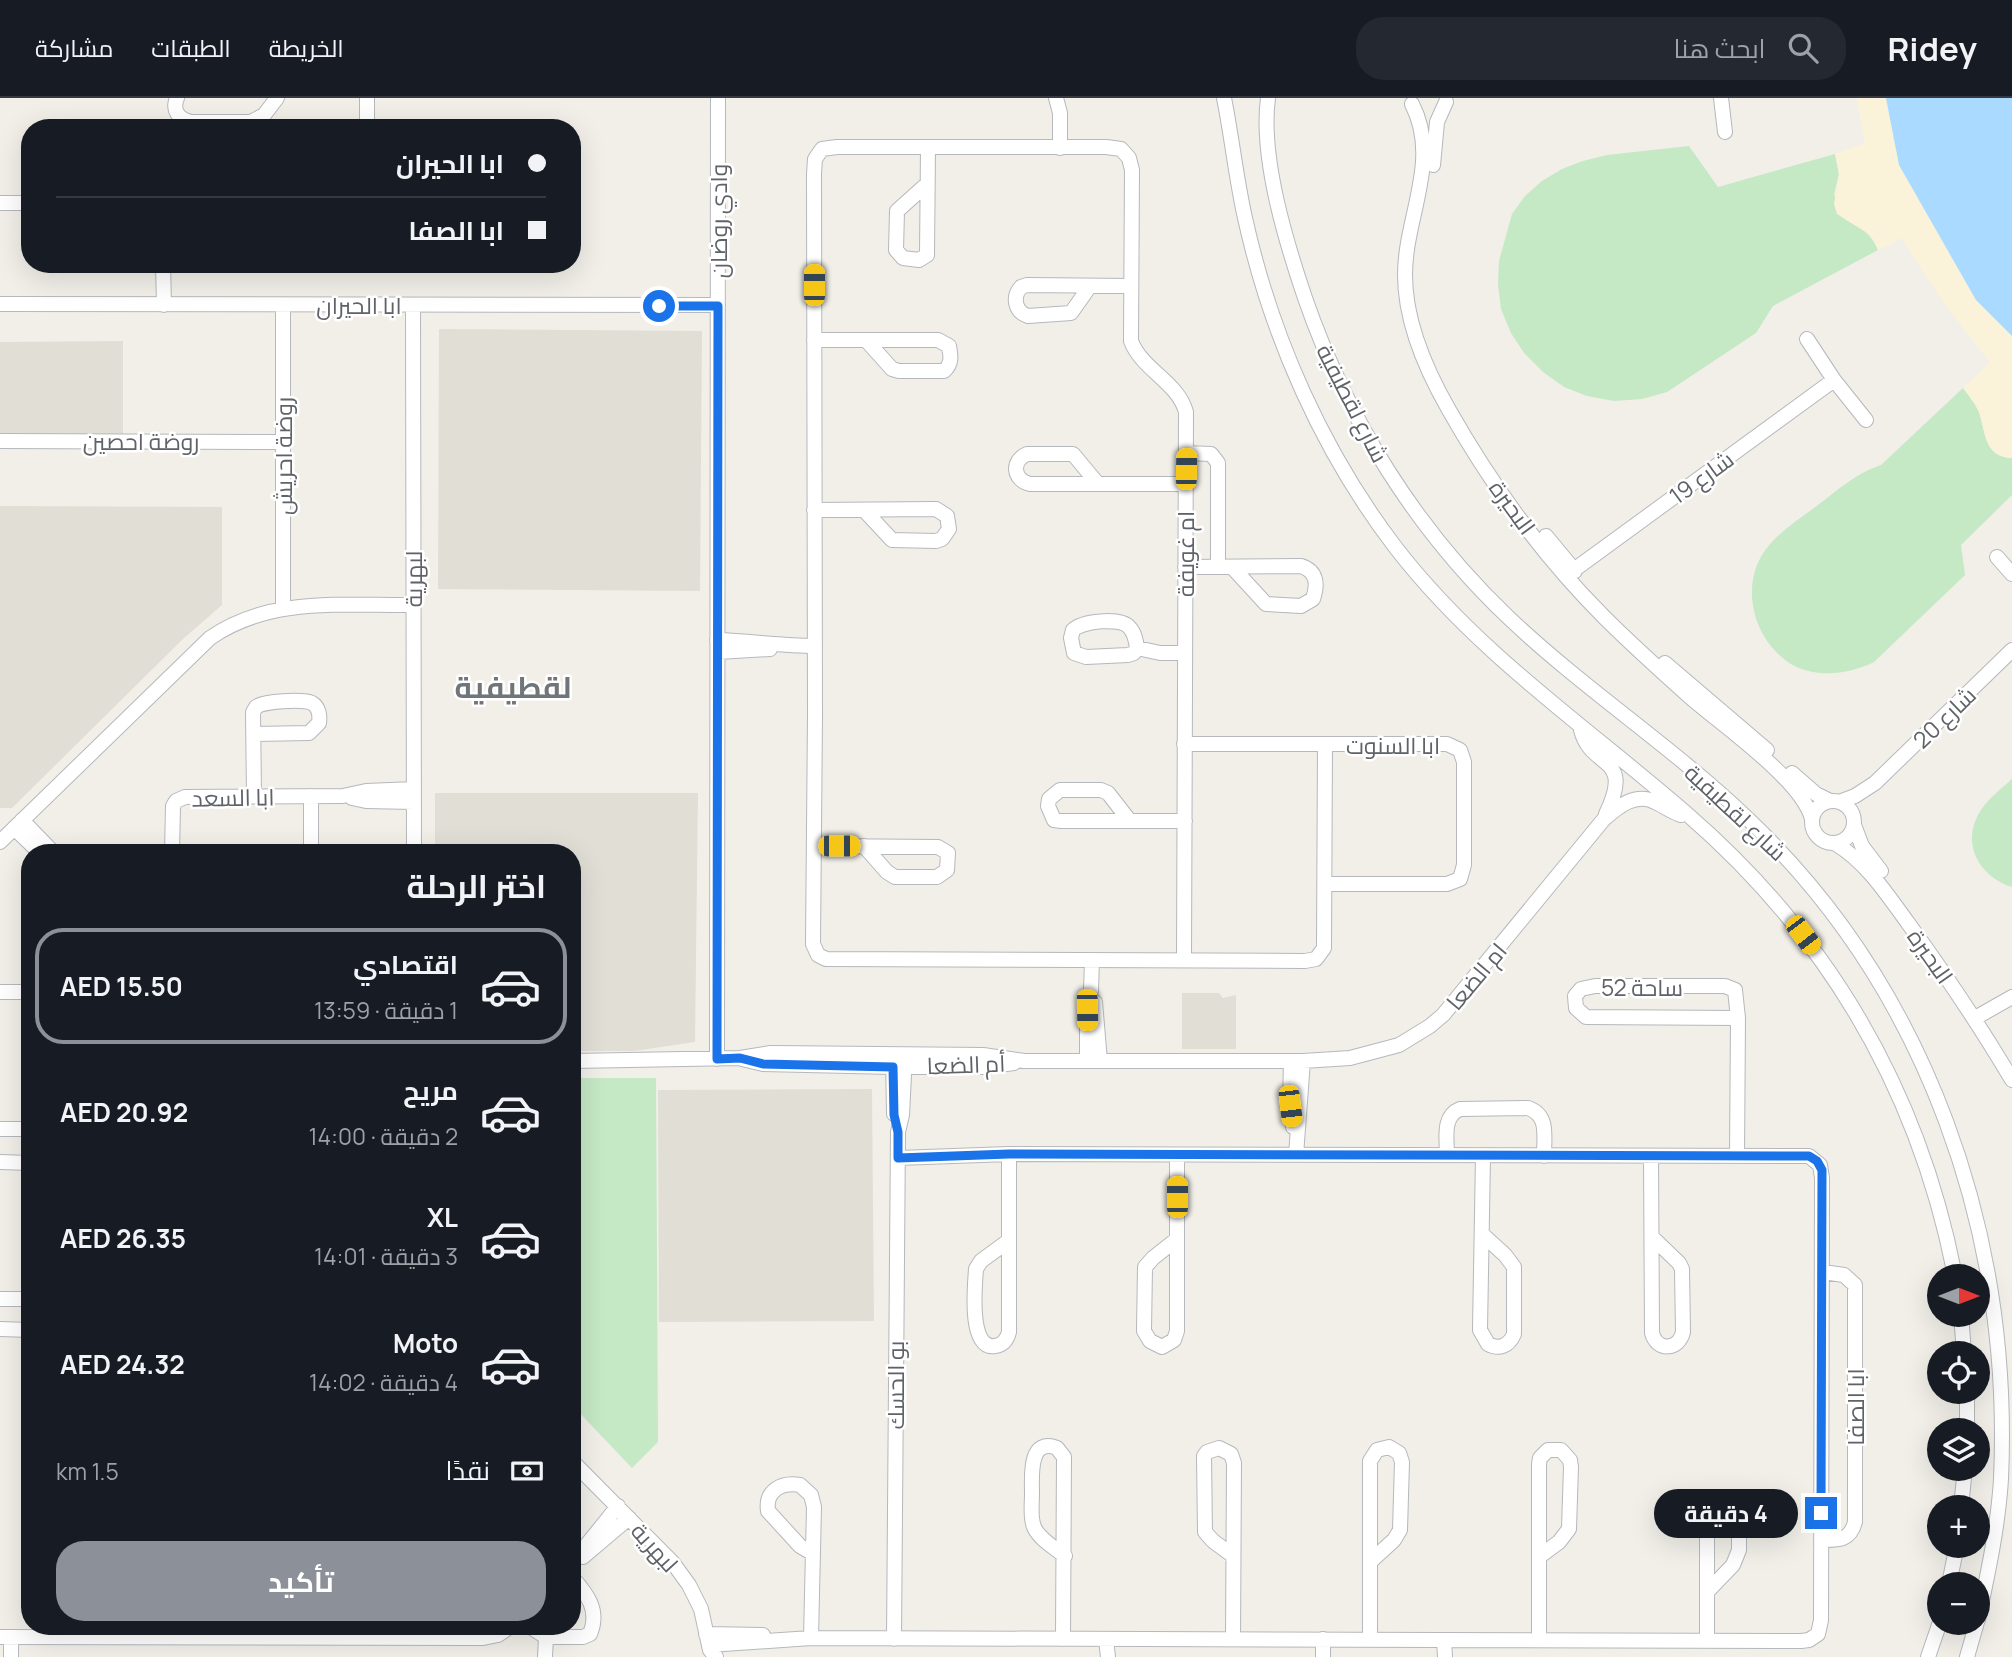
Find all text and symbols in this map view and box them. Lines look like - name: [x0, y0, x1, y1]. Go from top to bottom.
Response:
- search box: [1356, 17, 1846, 80]
- text: Ridey: [1888, 26, 1977, 71]
- icon: search: [1784, 29, 1822, 67]
- text: ابحث هنا: [1674, 30, 1766, 66]
- text: مشاركة: [35, 31, 113, 64]
- text: الطبقات: [151, 31, 231, 64]
- text: الخريطة: [269, 31, 344, 64]
- text: ابا الحيران: [396, 145, 504, 181]
- street label: وادي روضان: [702, 164, 737, 278]
- text: ابا الصفا: [408, 212, 504, 248]
- car: [804, 264, 825, 306]
- street label: ابا الحيران: [316, 289, 402, 321]
- route start: [643, 290, 675, 322]
- street label: شارع لقطيفية: [1309, 338, 1397, 468]
- street label: روضة احريش: [267, 397, 299, 515]
- street label: روضة احصين: [83, 425, 199, 457]
- street label: شارع 19: [1662, 443, 1740, 512]
- car: [1176, 448, 1197, 490]
- street label: البحيرة: [1482, 473, 1544, 541]
- street label: ام غويفة: [1169, 511, 1202, 597]
- street label: لبهرية: [397, 551, 429, 607]
- district label: لقطيفية: [454, 666, 572, 707]
- street label: شارع 20: [1905, 679, 1983, 756]
- street label: ابا السنوت: [1346, 729, 1440, 761]
- street label: شارع لقطيفية: [1677, 756, 1794, 868]
- street label: ابا السعد: [191, 780, 275, 814]
- car: [819, 836, 861, 857]
- text: اختر الرحلة: [407, 864, 546, 908]
- car: [1782, 912, 1825, 958]
- street label: البحيرة: [1901, 922, 1961, 990]
- street label: ام الضعا: [1438, 936, 1514, 1017]
- text: اقتصادي: [353, 946, 458, 982]
- icon: car: [479, 955, 542, 1018]
- text: AED 15.50: [60, 968, 183, 1004]
- street label: ساحة 52: [1601, 971, 1683, 1003]
- car: [1077, 989, 1098, 1031]
- text: 1 دقيقة · 13:59: [314, 994, 458, 1026]
- street label: أم الضعا: [926, 1047, 1006, 1082]
- text: مريح: [403, 1072, 458, 1108]
- icon: car: [479, 1081, 542, 1144]
- car: [1278, 1084, 1303, 1128]
- text: AED 20.92: [60, 1094, 188, 1130]
- text: 2 دقيقة · 14:00: [309, 1120, 458, 1152]
- car: [1167, 1176, 1188, 1218]
- text: XL: [427, 1199, 458, 1235]
- icon: car: [479, 1207, 542, 1270]
- text: AED 26.35: [60, 1220, 186, 1256]
- text: 3 دقيقة · 14:01: [314, 1240, 458, 1272]
- north arrow: [1927, 1264, 1990, 1326]
- map controls: [1927, 1264, 1990, 1635]
- text: Moto: [393, 1325, 458, 1361]
- icon: car: [479, 1333, 542, 1396]
- street label: بو الحسك: [879, 1341, 911, 1430]
- button: locate: [1927, 1341, 1990, 1404]
- text: AED 24.32: [60, 1346, 185, 1382]
- text: 4 دقيقة · 14:02: [309, 1366, 458, 1398]
- street label: ابا الصفا: [1839, 1368, 1871, 1446]
- button: layers: [1927, 1418, 1990, 1481]
- text: نقدًا: [446, 1452, 490, 1488]
- icon: cash: [508, 1452, 546, 1490]
- text: 1.5 km: [56, 1455, 119, 1487]
- callout: 4 دقيقة: [1653, 1488, 1797, 1538]
- button: +: [1927, 1495, 1990, 1558]
- text: 4 دقيقة: [1684, 1497, 1768, 1529]
- route end: [1805, 1497, 1837, 1529]
- street label: لبهرية: [624, 1515, 686, 1579]
- button: تأكيد: [56, 1541, 546, 1621]
- button: −: [1927, 1572, 1990, 1635]

